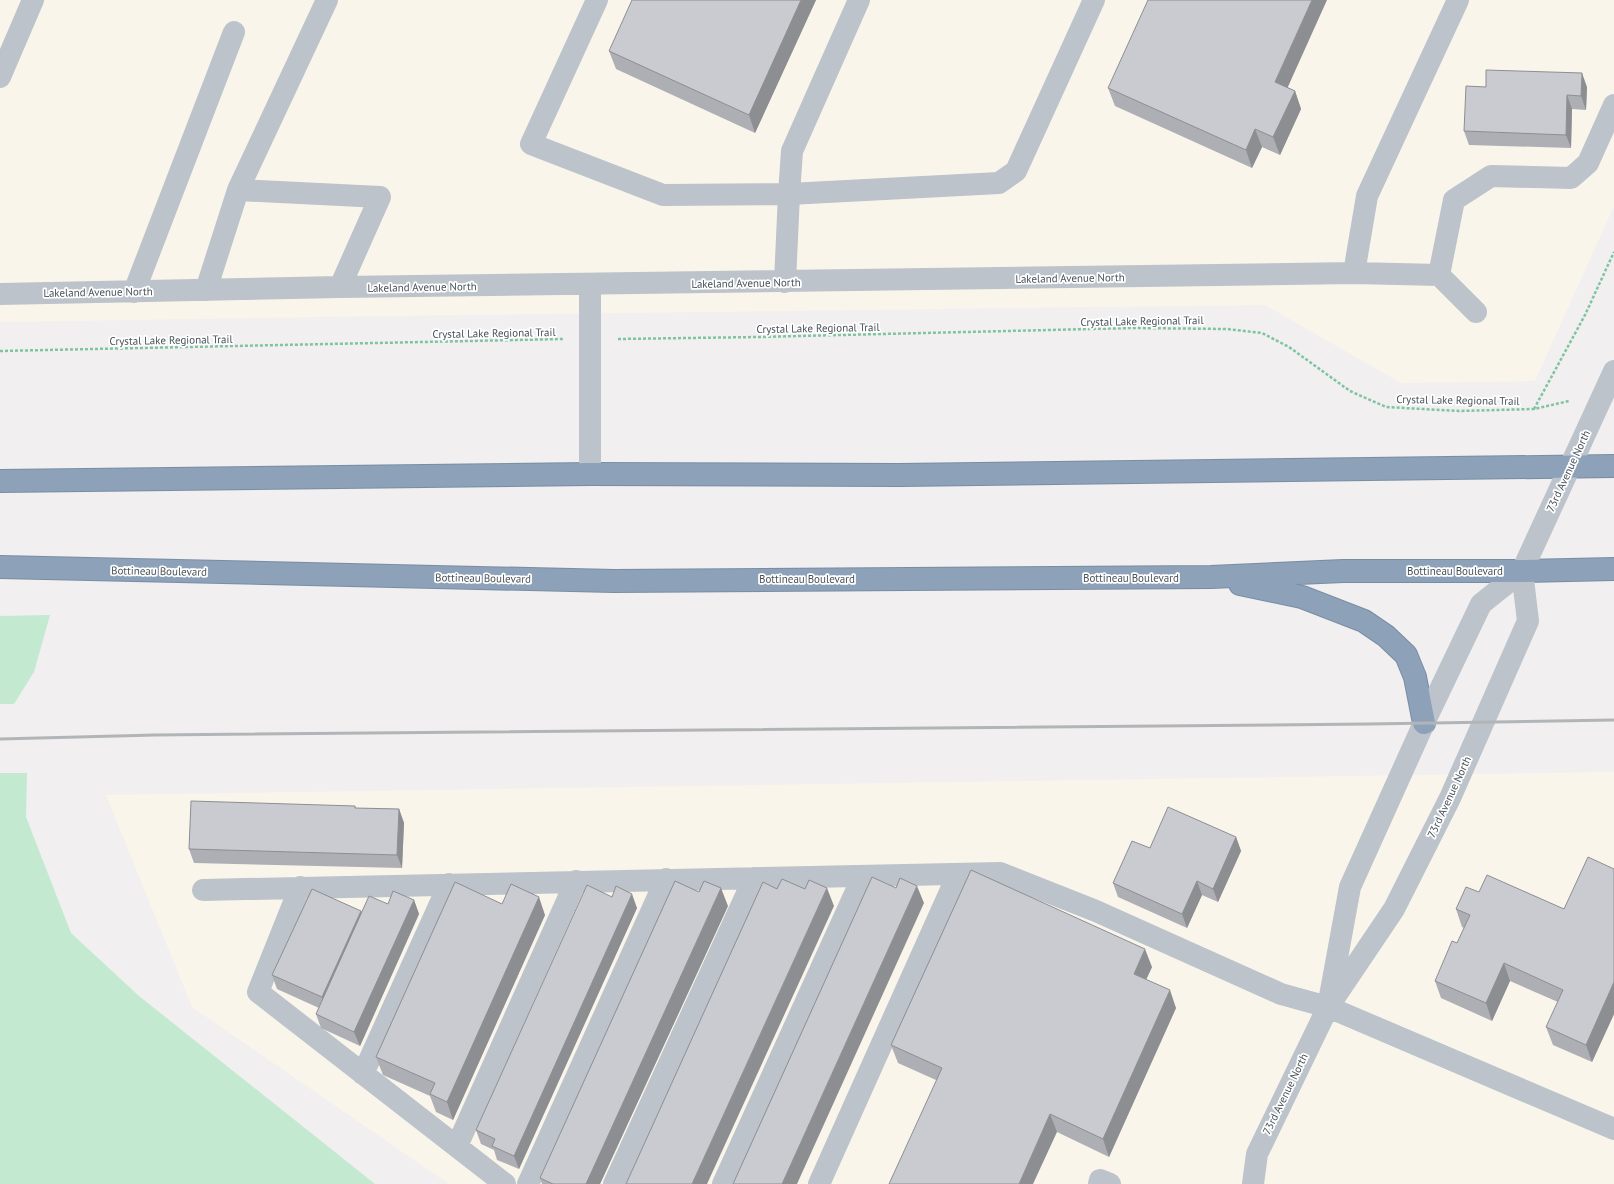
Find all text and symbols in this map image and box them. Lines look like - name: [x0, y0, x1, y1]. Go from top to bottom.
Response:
- street label: Lakeland Avenue North: [1015, 270, 1125, 286]
- street label: Lakeland Avenue North: [691, 275, 801, 291]
- street label: Lakeland Avenue North: [367, 279, 477, 295]
- street label: Lakeland Avenue North: [43, 284, 153, 300]
- street label: Crystal Lake Regional Trail: [1080, 313, 1205, 329]
- street label: Crystal Lake Regional Trail: [756, 320, 881, 336]
- street label: Crystal Lake Regional Trail: [432, 325, 557, 341]
- street label: Crystal Lake Regional Trail: [109, 332, 234, 348]
- street label: Crystal Lake Regional Trail: [1396, 392, 1521, 408]
- street label: 73rd Avenue North: [1543, 428, 1593, 514]
- street label: Bottineau Boulevard: [111, 563, 207, 579]
- street label: Bottineau Boulevard: [1407, 564, 1503, 578]
- street label: Bottineau Boulevard: [435, 570, 531, 586]
- street label: Bottineau Boulevard: [1083, 571, 1179, 585]
- street label: Bottineau Boulevard: [759, 572, 855, 586]
- street label: 73rd Avenue North: [1424, 754, 1474, 840]
- street label: 73rd Avenue North: [1259, 1051, 1311, 1137]

